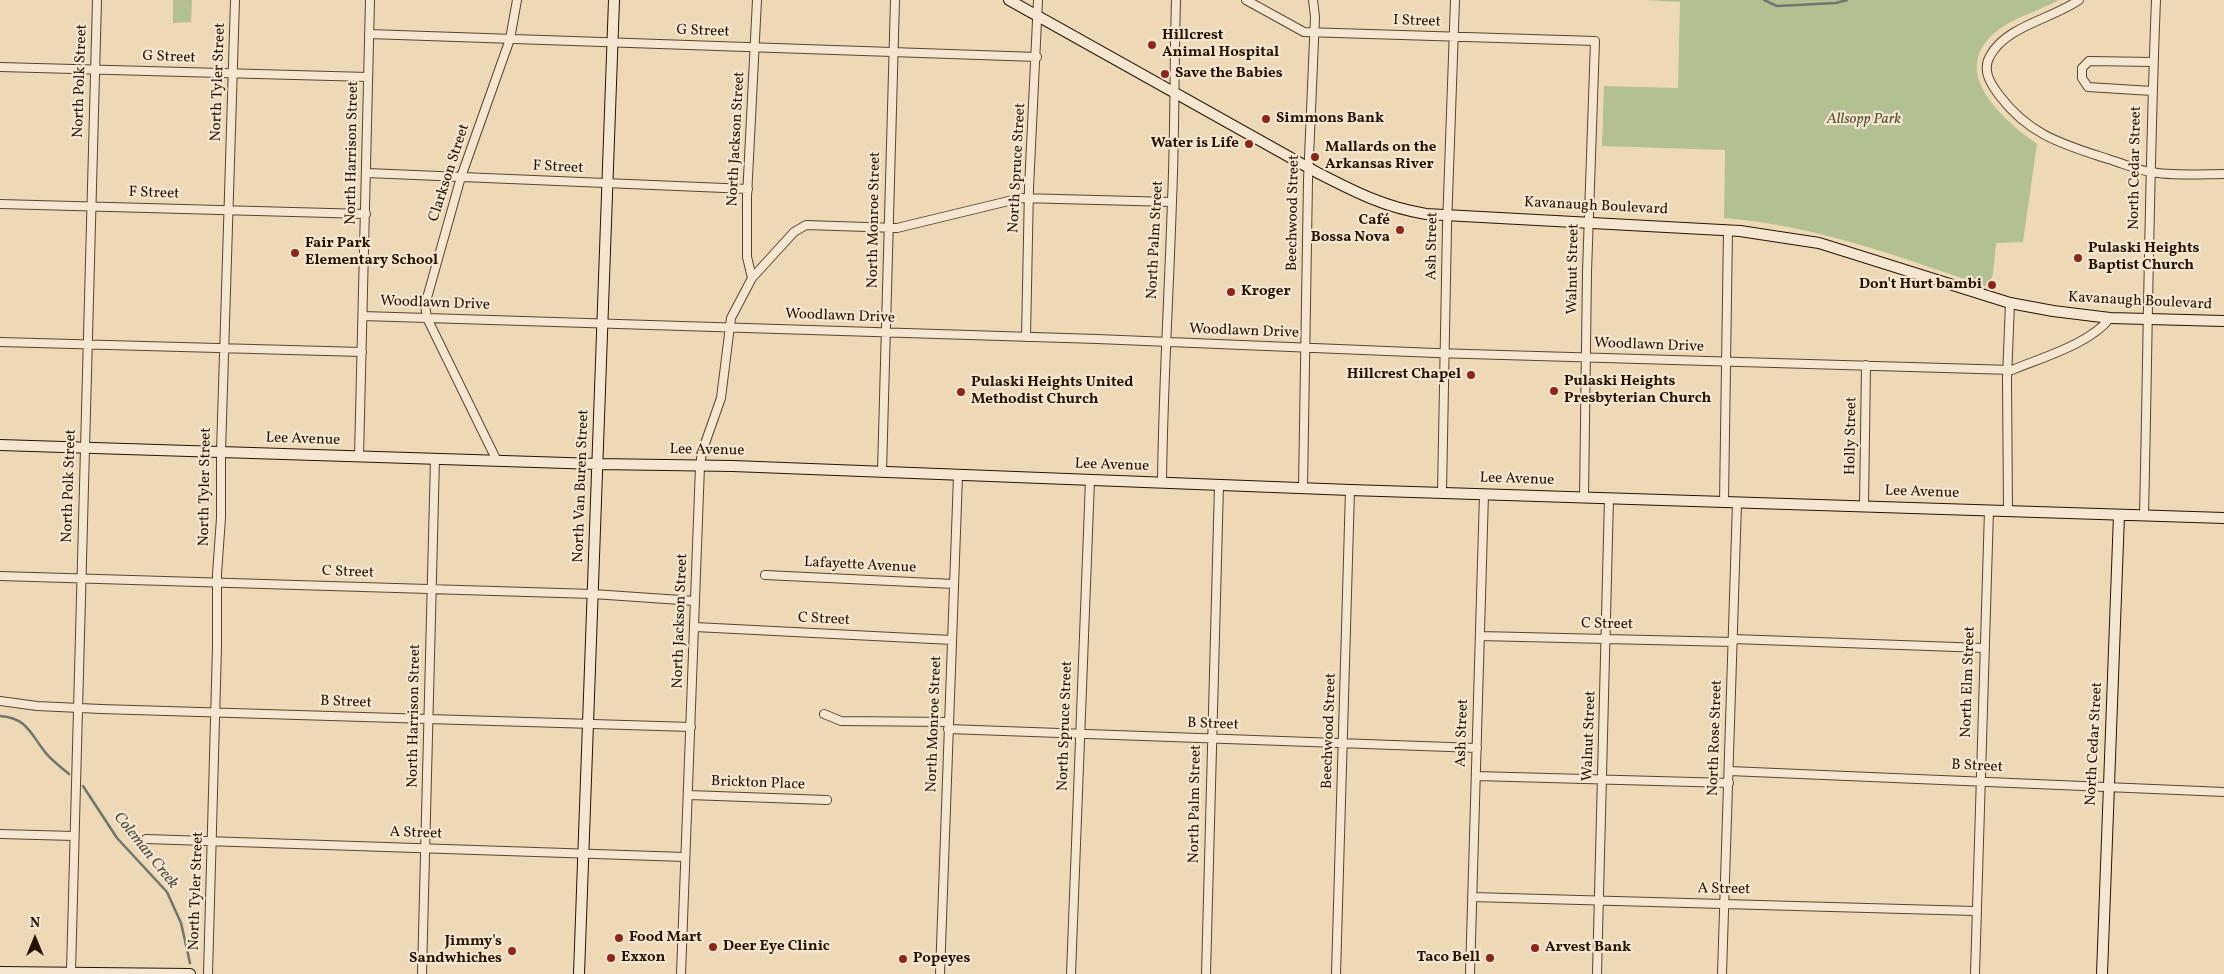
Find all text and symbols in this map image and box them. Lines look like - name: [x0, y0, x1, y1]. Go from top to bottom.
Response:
- street label: I Street: [1393, 12, 1441, 32]
- street label: North Tyler Street: [208, 22, 230, 142]
- street label: G Street: [676, 22, 730, 42]
- street label: North Polk Street: [70, 24, 92, 138]
- place label: Hillcrest Animal Hospital: [1162, 27, 1279, 62]
- marker: Hillcrest Animal Hospital: [1146, 39, 1158, 51]
- street label: G Street: [142, 48, 196, 68]
- place label: Save the Babies: [1175, 65, 1283, 83]
- marker: Save the Babies: [1159, 68, 1171, 80]
- street label: North Jackson Street: [724, 71, 750, 207]
- street label: North Harrison Street: [343, 81, 363, 225]
- street label: North Spruce Street: [1006, 102, 1030, 234]
- street label: North Cedar Street: [2126, 106, 2146, 230]
- place label: Simmons Bank: [1276, 110, 1384, 128]
- park label: Allsopp Park: [1827, 111, 1901, 129]
- marker: Simmons Bank: [1260, 113, 1272, 125]
- street label: Clarkson Street: [426, 122, 474, 224]
- place label: Water is Life: [1151, 135, 1239, 153]
- marker: Water is Life: [1243, 138, 1255, 150]
- place label: Mallards on the Arkansas River: [1325, 139, 1436, 174]
- street label: North Monroe Street: [865, 151, 885, 289]
- marker: Mallards on the Arkansas River: [1309, 151, 1321, 163]
- street label: Beechwood Street: [1284, 155, 1304, 271]
- street label: F Street: [532, 158, 584, 178]
- street label: North Palm Street: [1144, 180, 1168, 300]
- street label: F Street: [128, 184, 180, 204]
- street label: Kavanaugh Boulevard: [1523, 194, 1669, 220]
- place label: Café Bossa Nova: [1311, 212, 1390, 247]
- street label: Ash Street: [1423, 212, 1443, 280]
- street label: Walnut Street: [1564, 223, 1584, 315]
- marker: Café Bossa Nova: [1394, 224, 1406, 236]
- place label: Fair Park Elementary School: [305, 235, 438, 270]
- place label: Pulaski Heights Baptist Church: [2088, 240, 2199, 275]
- marker: Fair Park Elementary School: [289, 247, 301, 259]
- marker: Pulaski Heights Baptist Church: [2072, 252, 2084, 264]
- place label: Don't Hurt bambi: [1859, 276, 1982, 294]
- marker: Don't Hurt bambi: [1986, 279, 1998, 291]
- place label: Kroger: [1241, 283, 1291, 301]
- marker: Kroger: [1225, 286, 1237, 298]
- street label: Kavanaugh Boulevard: [2067, 289, 2213, 315]
- street label: Woodlawn Drive: [380, 293, 490, 315]
- street label: Woodlawn Drive: [785, 306, 895, 328]
- street label: Woodlawn Drive: [1189, 321, 1299, 343]
- street label: Woodlawn Drive: [1594, 335, 1704, 357]
- place label: Hillcrest Chapel: [1347, 366, 1461, 384]
- marker: Hillcrest Chapel: [1465, 369, 1477, 381]
- place label: Pulaski Heights Presbyterian Church: [1564, 373, 1711, 408]
- place label: Pulaski Heights United Methodist Church: [971, 374, 1133, 409]
- marker: Pulaski Heights Presbyterian Church: [1548, 385, 1560, 397]
- marker: Pulaski Heights United Methodist Church: [955, 386, 967, 398]
- street label: Holly Street: [1842, 397, 1862, 475]
- street label: North Van Buren Street: [570, 409, 594, 563]
- street label: North Tyler Street: [196, 427, 216, 547]
- street label: North Polk Street: [59, 429, 81, 543]
- street label: Lee Avenue: [265, 430, 341, 450]
- street label: Lee Avenue: [670, 441, 744, 461]
- street label: Lee Avenue: [1074, 456, 1150, 476]
- street label: Lee Avenue: [1479, 470, 1555, 490]
- street label: Lee Avenue: [1884, 483, 1960, 503]
- street label: North Jackson Street: [670, 553, 692, 689]
- street label: Lafayette Avenue: [803, 554, 917, 578]
- street label: C Street: [322, 563, 374, 583]
- street label: C Street: [798, 610, 850, 630]
- street label: C Street: [1581, 616, 1633, 634]
- street label: North Elm Street: [1958, 626, 1980, 738]
- street label: North Harrison Street: [405, 644, 425, 788]
- street label: North Monroe Street: [924, 655, 946, 793]
- street label: North Spruce Street: [1055, 661, 1077, 791]
- street label: Beechwood Street: [1319, 673, 1341, 789]
- street label: North Rose Street: [1705, 680, 1727, 796]
- street label: North Cedar Street: [2083, 682, 2107, 806]
- street label: Walnut Street: [1579, 690, 1601, 782]
- street label: B Street: [320, 693, 372, 713]
- street label: Ash Street: [1453, 699, 1473, 767]
- street label: B Street: [1187, 715, 1239, 735]
- street label: North Palm Street: [1186, 744, 1206, 864]
- street label: B Street: [1951, 757, 2003, 777]
- street label: Brickton Place: [711, 773, 805, 795]
- water label: Coleman Creek: [108, 809, 182, 893]
- street label: A Street: [389, 824, 443, 844]
- street label: North Tyler Street: [186, 831, 208, 951]
- street label: A Street: [1697, 881, 1751, 899]
- north arrow: [10, 914, 60, 964]
- text: N: [30, 914, 40, 933]
- place label: Food Mart: [629, 929, 702, 947]
- marker: Food Mart: [613, 932, 625, 944]
- place label: Jimmy's Sandwhiches: [409, 933, 502, 968]
- place label: Deer Eye Clinic: [723, 938, 830, 956]
- place label: Arvest Bank: [1545, 939, 1631, 957]
- marker: Deer Eye Clinic: [707, 941, 719, 953]
- marker: Arvest Bank: [1529, 942, 1541, 954]
- marker: Jimmy's Sandwhiches: [506, 945, 518, 957]
- place label: Exxon: [621, 949, 665, 967]
- place label: Taco Bell: [1417, 949, 1480, 967]
- place label: Popeyes: [913, 950, 970, 968]
- marker: Exxon: [605, 952, 617, 964]
- marker: Taco Bell: [1484, 952, 1496, 964]
- marker: Popeyes: [897, 953, 909, 965]

